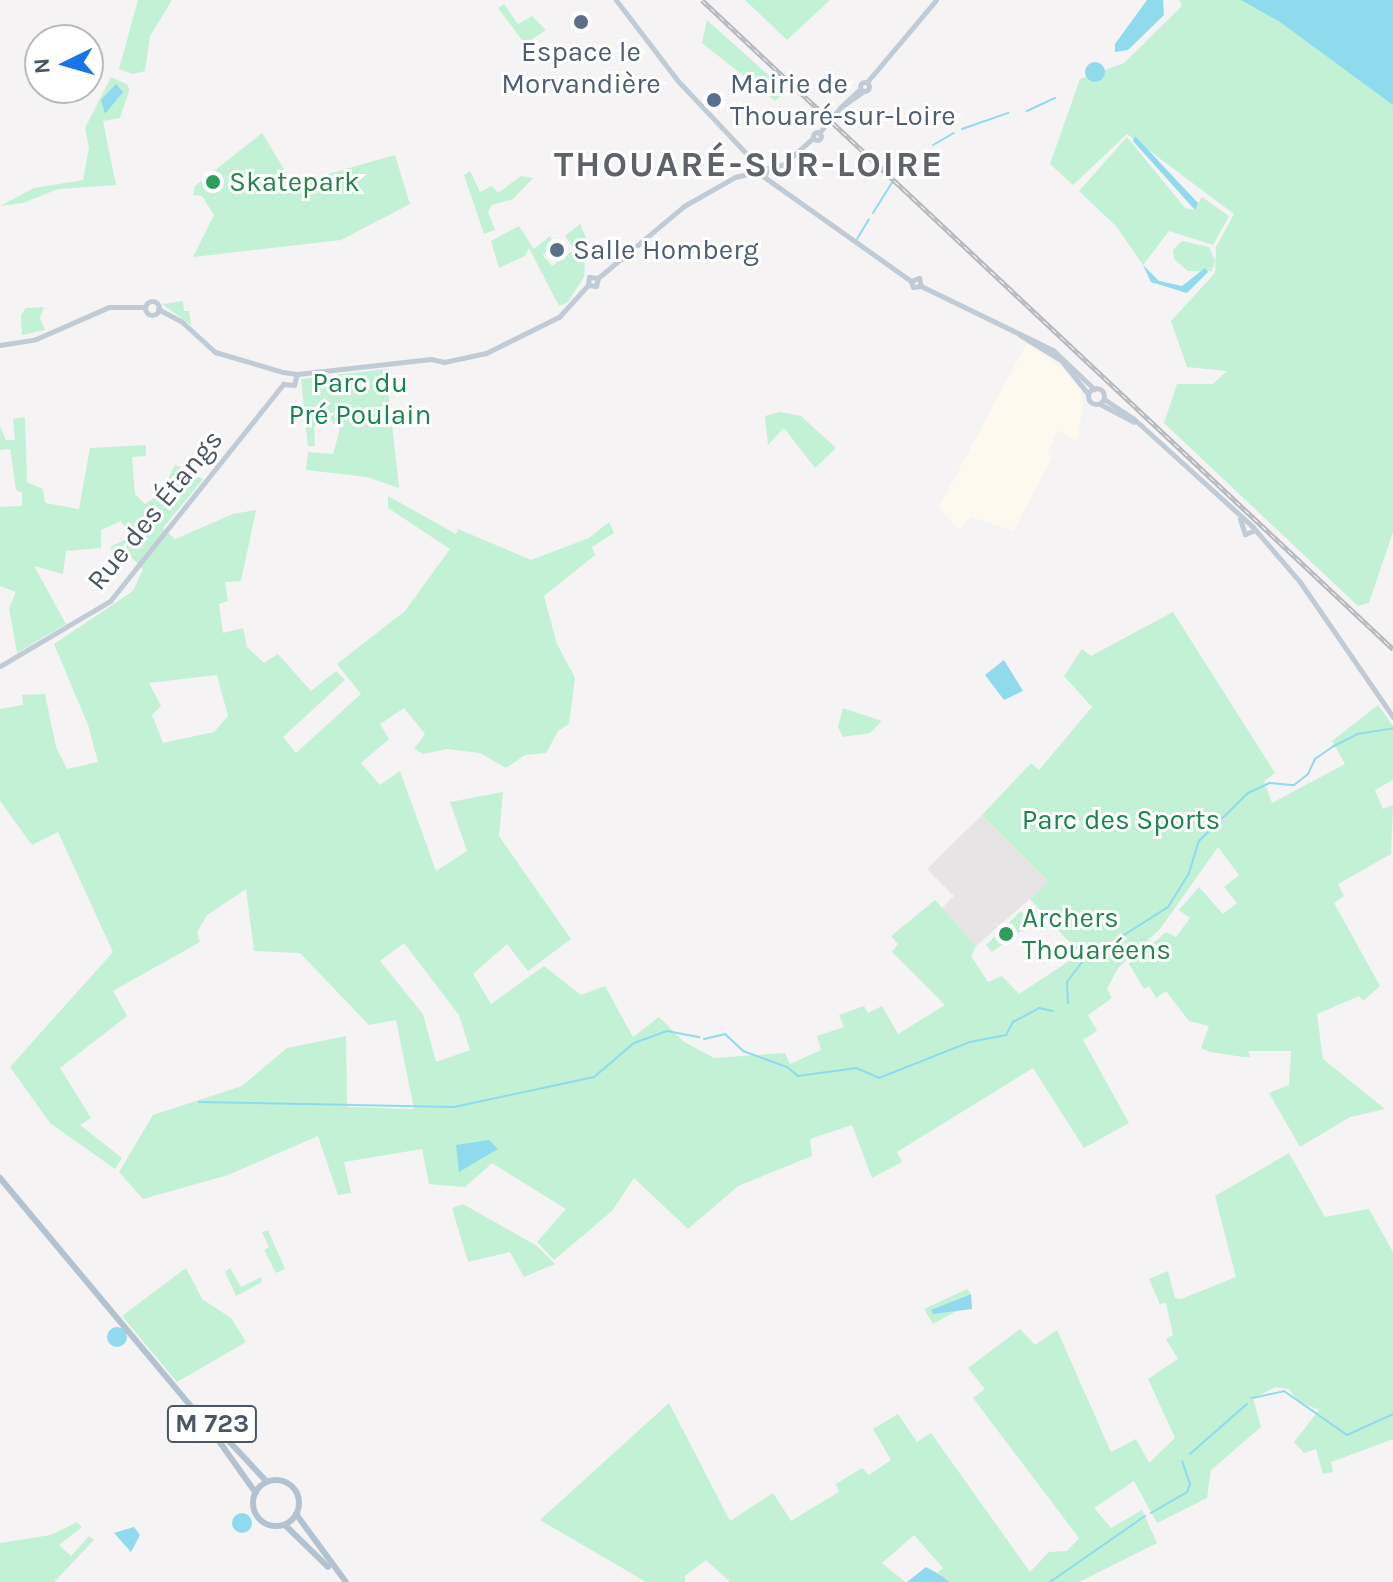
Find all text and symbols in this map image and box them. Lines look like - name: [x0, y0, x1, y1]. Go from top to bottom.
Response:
- marker: Espace le Morvandière: [572, 13, 590, 31]
- north arrow: [24, 24, 104, 104]
- place label: Espace le Morvandière: [501, 35, 661, 101]
- text: N: [28, 57, 56, 75]
- place label: Mairie de Thouaré-sur-Loire: [730, 67, 956, 133]
- marker: Mairie de Thouaré-sur-Loire: [705, 91, 723, 109]
- district label: THOUARÉ-SUR-LOIRE: [554, 143, 944, 187]
- place label: Skatepark: [229, 165, 360, 199]
- marker: Skatepark: [204, 173, 222, 191]
- place label: Salle Homberg: [573, 233, 759, 267]
- marker: Salle Homberg: [548, 241, 566, 259]
- park label: Parc du Pré Poulain: [289, 366, 431, 432]
- street label: Rue des Étangs: [80, 423, 230, 597]
- park label: Parc des Sports: [1022, 803, 1220, 837]
- place label: Archers Thouaréens: [1022, 901, 1171, 967]
- marker: Archers Thouaréens: [997, 925, 1015, 943]
- road number: M 723: [166, 1402, 258, 1446]

